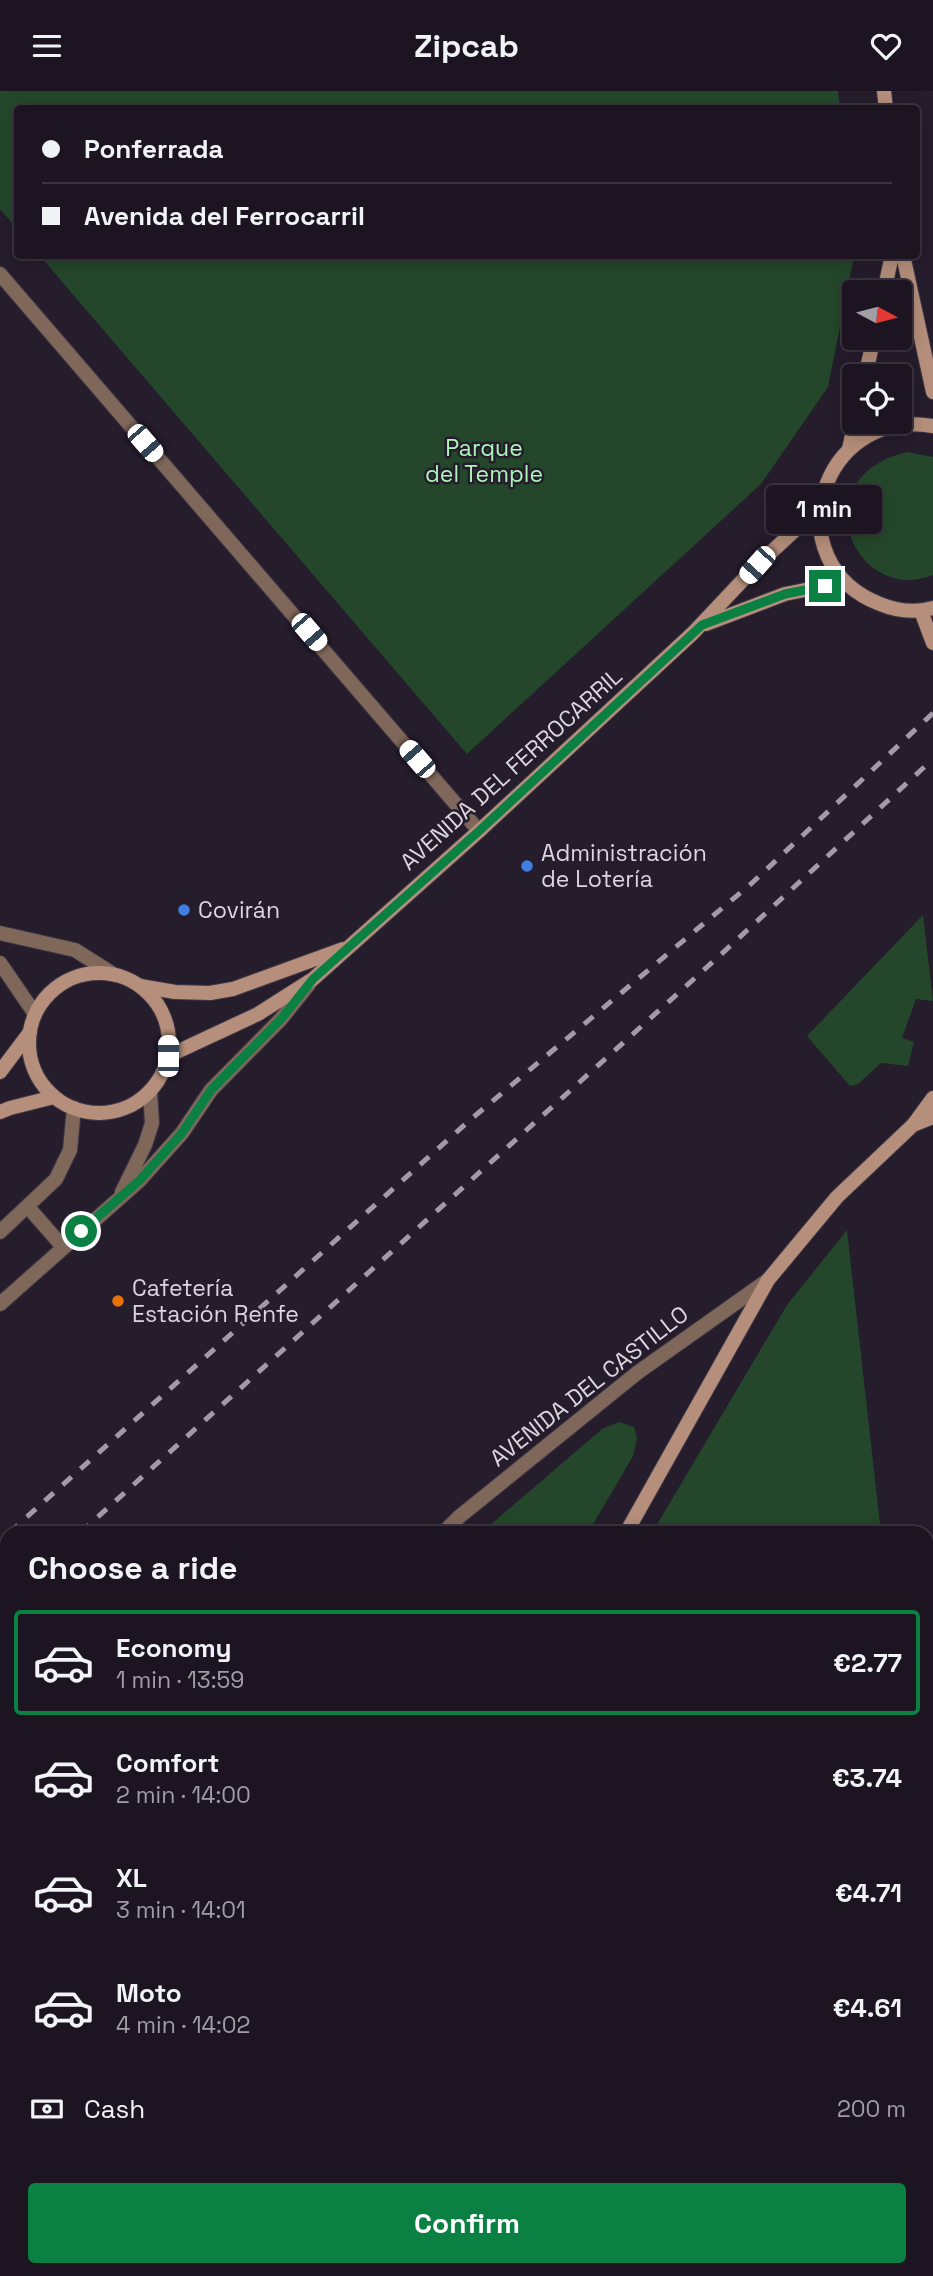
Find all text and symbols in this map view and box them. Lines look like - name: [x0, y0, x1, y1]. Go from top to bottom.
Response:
- text: Zipcab: [414, 26, 519, 66]
- icon: menu: [28, 27, 66, 65]
- icon: heart: [867, 27, 905, 65]
- text: Ponferrada: [84, 132, 224, 166]
- text: Avenida del Ferrocarril: [84, 199, 365, 233]
- north arrow: [842, 280, 912, 350]
- map controls: [842, 280, 912, 434]
- button: locate: [842, 364, 912, 434]
- car: [124, 420, 167, 466]
- park label: Parque del Temple: [425, 433, 543, 489]
- callout: 1 min: [767, 484, 883, 533]
- text: 1 min: [796, 494, 852, 524]
- car: [736, 542, 779, 588]
- route end: [809, 570, 841, 602]
- car: [288, 609, 331, 655]
- street label: AVENIDA DEL FERROCARRIL: [394, 661, 628, 877]
- car: [396, 736, 439, 782]
- place label: Administración de Lotería: [541, 838, 707, 894]
- marker: Administración de Lotería: [519, 858, 535, 874]
- place label: Covirán: [198, 895, 280, 925]
- marker: Covirán: [176, 902, 192, 918]
- car: [158, 1035, 179, 1077]
- route start: [65, 1215, 97, 1247]
- place label: Cafetería Estación Renfe: [132, 1273, 299, 1329]
- marker: Cafetería Estación Renfe: [110, 1293, 126, 1309]
- street label: AVENIDA DEL CASTILLO: [484, 1299, 694, 1473]
- text: Choose a ride: [28, 1548, 238, 1588]
- icon: car: [32, 1631, 95, 1694]
- text: Economy: [116, 1631, 232, 1665]
- text: €2.77: [833, 1646, 902, 1680]
- text: 1 min · 13:59: [116, 1665, 244, 1695]
- icon: car: [32, 1746, 95, 1809]
- text: Comfort: [116, 1746, 219, 1780]
- text: €3.74: [832, 1761, 902, 1795]
- text: 2 min · 14:00: [116, 1780, 251, 1810]
- icon: car: [32, 1861, 95, 1924]
- text: XL: [116, 1861, 147, 1895]
- text: €4.71: [835, 1876, 902, 1910]
- text: 3 min · 14:01: [116, 1895, 246, 1925]
- icon: car: [32, 1976, 95, 2039]
- text: Moto: [116, 1976, 182, 2010]
- text: €4.61: [833, 1991, 902, 2025]
- text: 4 min · 14:02: [116, 2010, 250, 2040]
- icon: cash: [28, 2090, 66, 2128]
- text: Cash: [84, 2092, 145, 2126]
- text: 200 m: [837, 2094, 906, 2124]
- button: Confirm: [28, 2183, 906, 2263]

